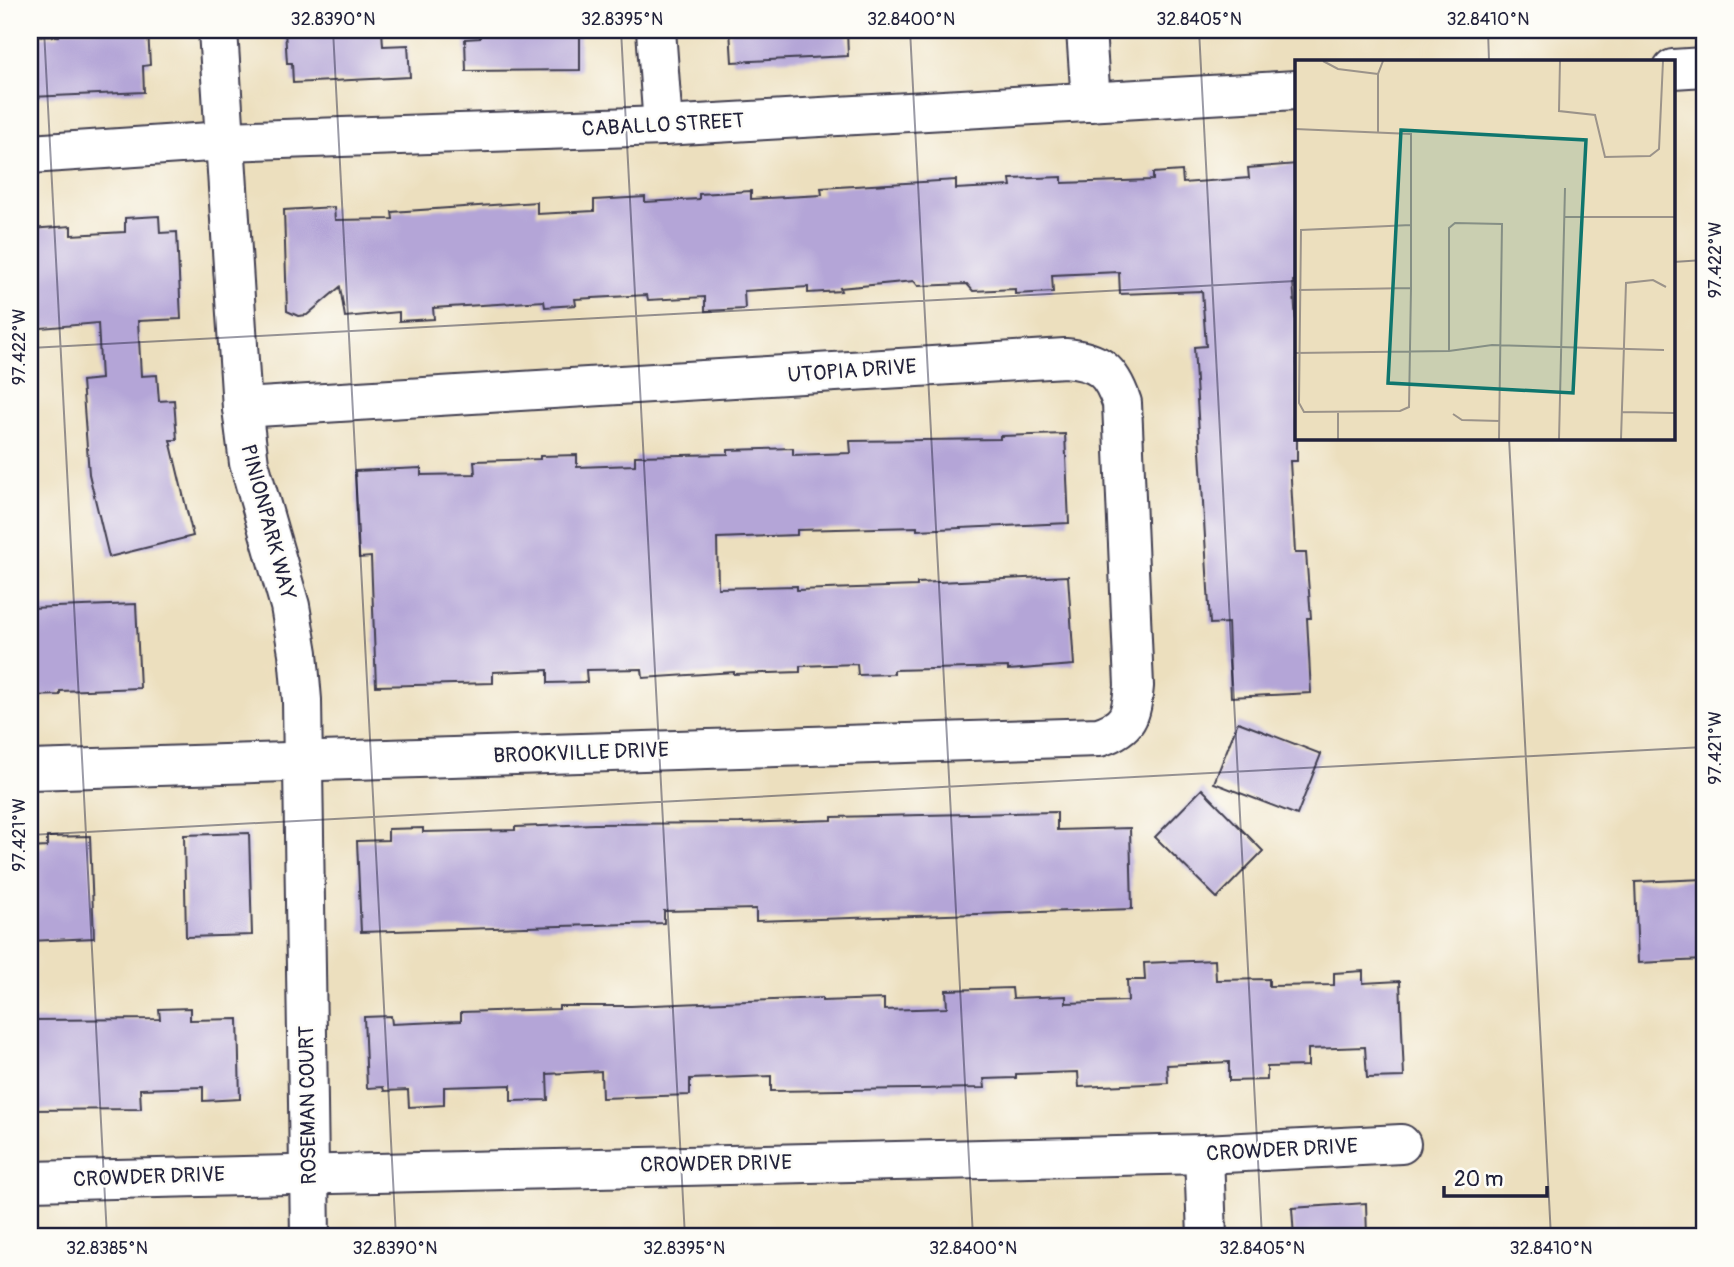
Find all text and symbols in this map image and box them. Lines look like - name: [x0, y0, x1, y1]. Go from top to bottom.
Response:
- text: 32.8390°N: [291, 8, 375, 31]
- text: 32.8395°N: [581, 8, 663, 31]
- text: 32.8400°N: [867, 8, 955, 31]
- text: 32.8405°N: [1156, 8, 1242, 31]
- text: 32.8410°N: [1447, 8, 1529, 31]
- inset map: [1295, 60, 1674, 439]
- street label: CABALLO STREET: [581, 107, 745, 143]
- text: 97.422°W: [1704, 222, 1727, 298]
- text: 97.422°W: [8, 309, 31, 385]
- street label: UTOPIA DRIVE: [787, 353, 918, 389]
- street label: PINIONPARK WAY: [234, 441, 302, 603]
- text: 97.421°W: [1704, 711, 1727, 785]
- street label: BROOKVILLE DRIVE: [493, 736, 669, 770]
- text: 97.421°W: [8, 798, 31, 872]
- street label: ROSEMAN COURT: [293, 1025, 323, 1185]
- street label: CROWDER DRIVE: [1205, 1133, 1359, 1167]
- street label: CROWDER DRIVE: [640, 1149, 792, 1179]
- scale bar: [1444, 1155, 1547, 1199]
- street label: CROWDER DRIVE: [73, 1161, 225, 1193]
- text: 20 m: [1454, 1166, 1503, 1193]
- text: 32.8385°N: [66, 1237, 148, 1260]
- text: 32.8390°N: [353, 1237, 437, 1260]
- text: 32.8395°N: [643, 1237, 725, 1260]
- text: 32.8400°N: [929, 1237, 1017, 1260]
- text: 32.8405°N: [1219, 1237, 1305, 1260]
- text: 32.8410°N: [1510, 1237, 1592, 1260]

